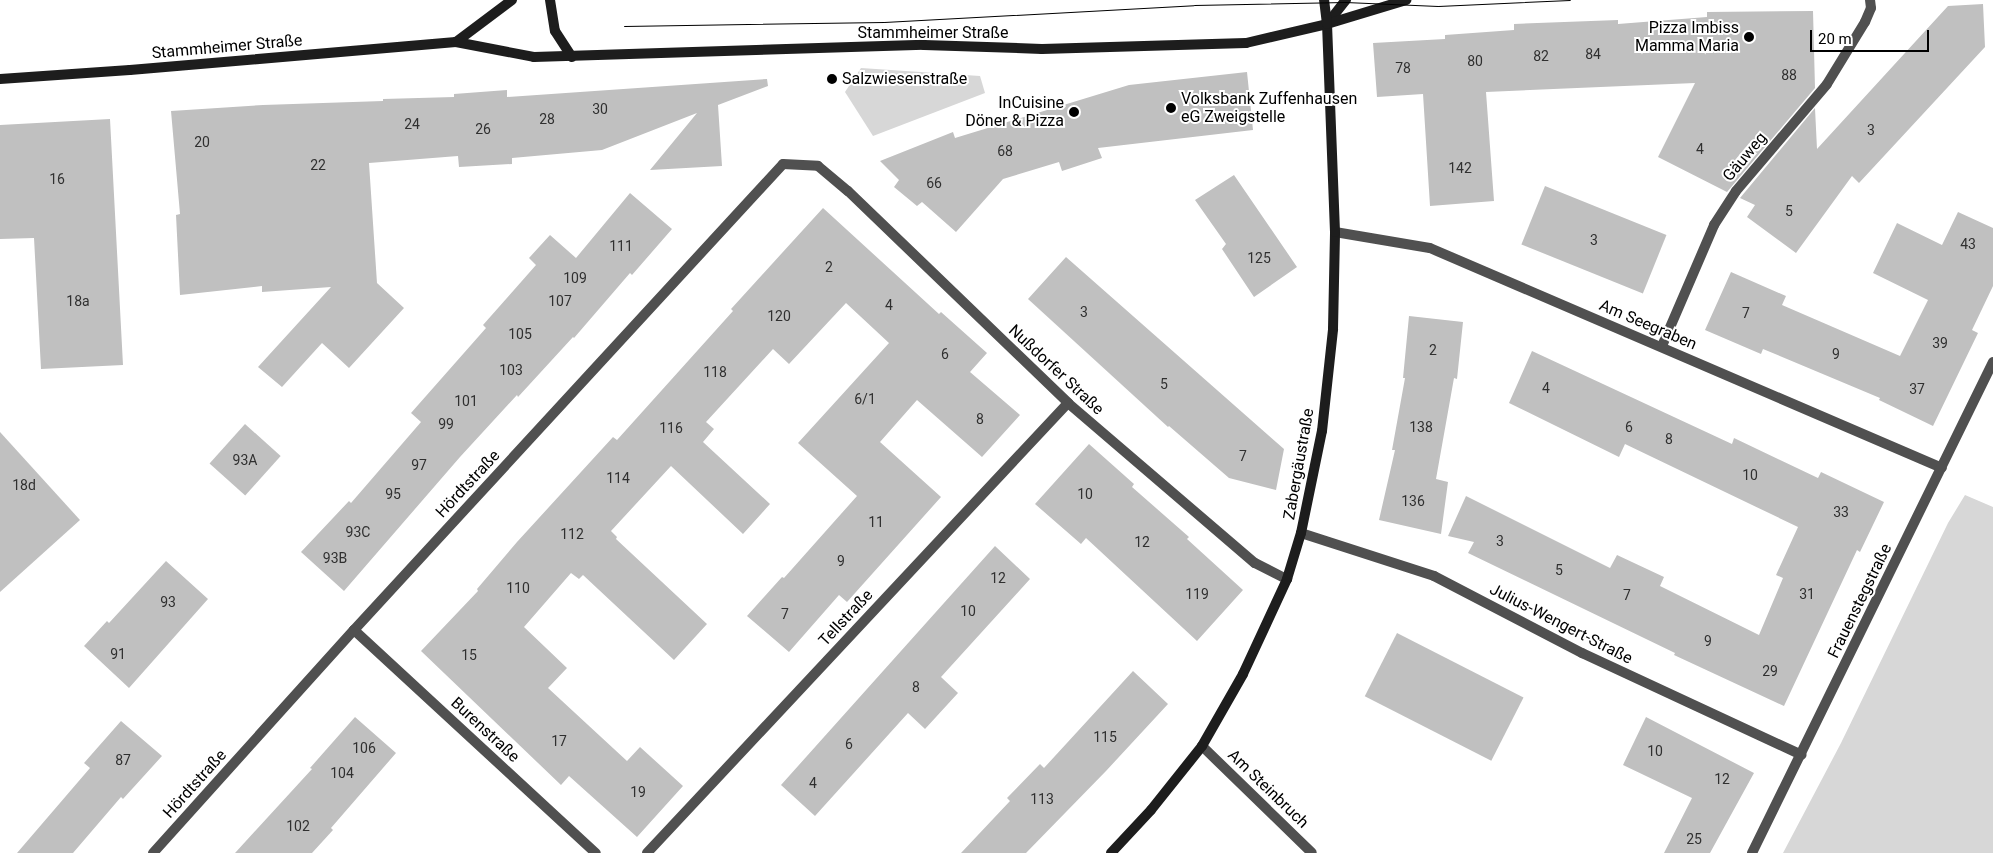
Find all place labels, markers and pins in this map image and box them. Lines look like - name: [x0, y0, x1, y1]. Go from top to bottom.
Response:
- place label: Pizza Imbiss Mamma Maria: [1635, 18, 1739, 56]
- marker: Pizza Imbiss Mamma Maria: [1743, 31, 1755, 43]
- place label: Salzwiesenstraße: [842, 69, 967, 89]
- marker: Salzwiesenstraße: [826, 73, 838, 85]
- place label: Volksbank Zuffenhausen eG Zweigstelle: [1181, 89, 1357, 127]
- place label: InCuisine Döner & Pizza: [965, 93, 1064, 131]
- marker: Volksbank Zuffenhausen eG Zweigstelle: [1165, 102, 1177, 114]
- marker: InCuisine Döner & Pizza: [1068, 106, 1080, 118]

